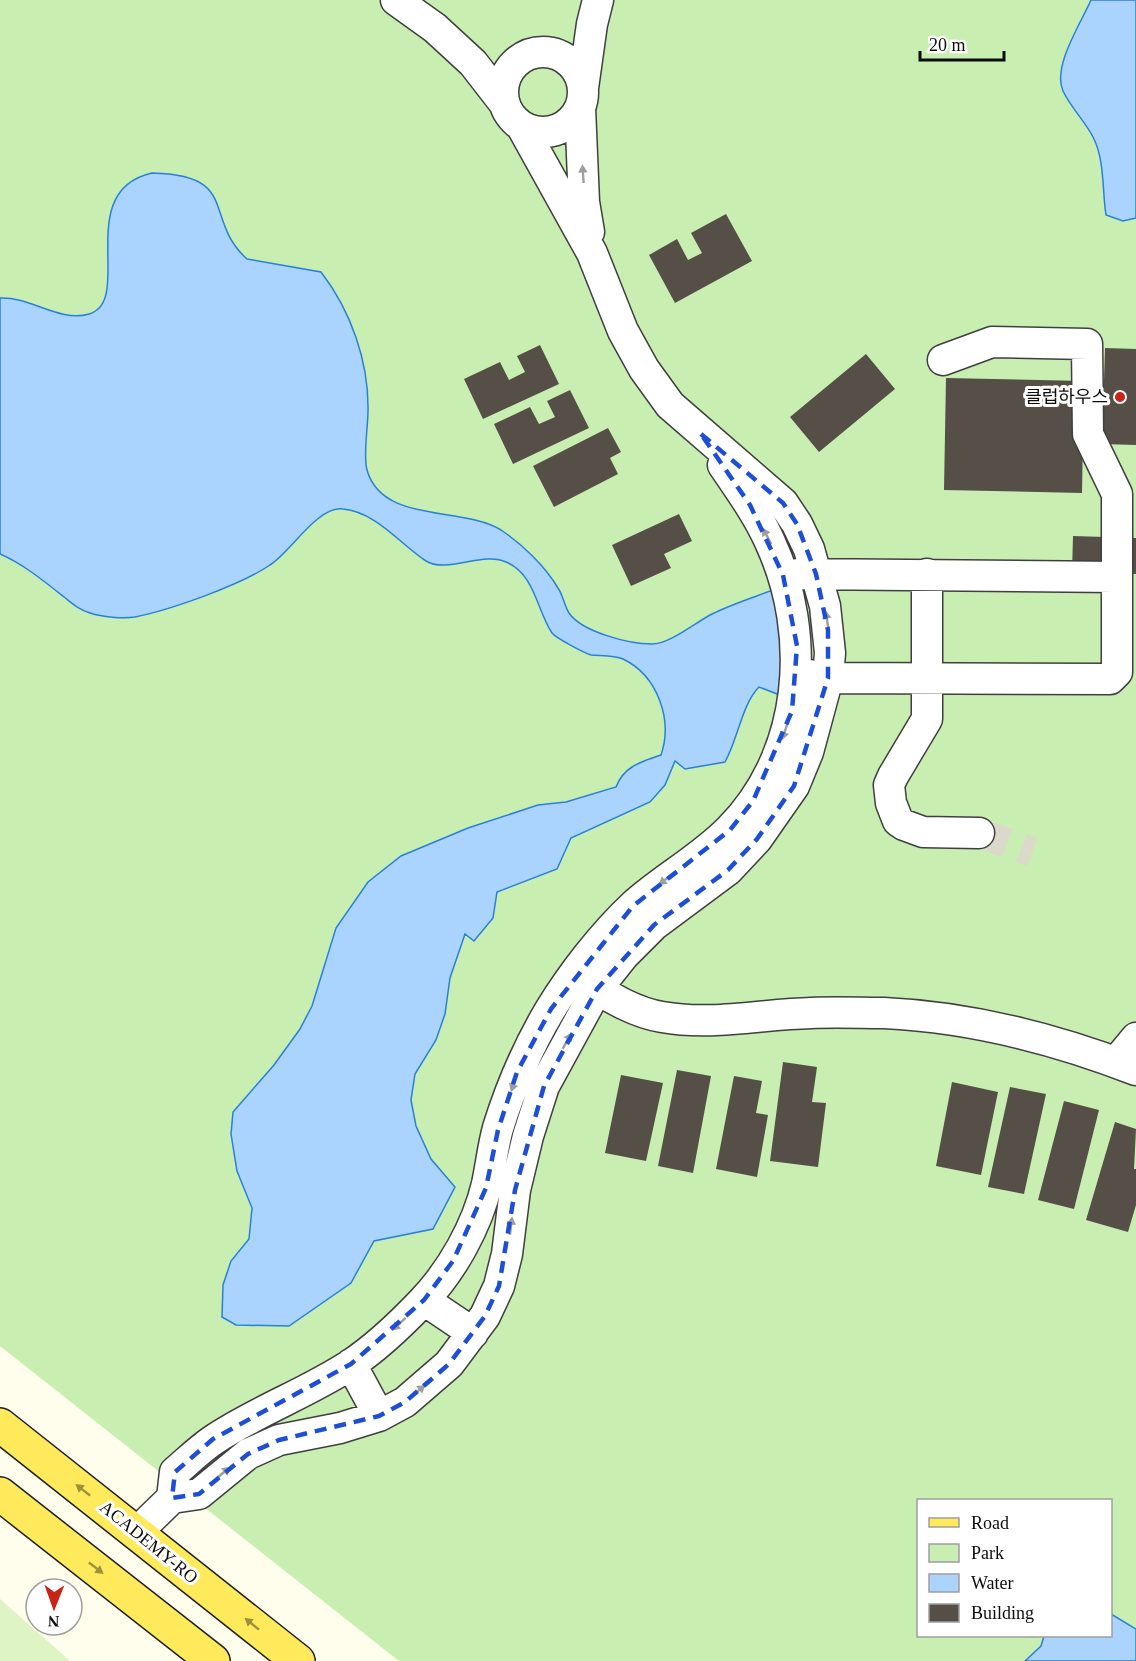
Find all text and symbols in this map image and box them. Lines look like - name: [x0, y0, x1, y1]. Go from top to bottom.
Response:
- scale bar: [920, 24, 1004, 62]
- text: 20 m: [929, 35, 966, 55]
- one-way arrow: [578, 165, 587, 184]
- place label: 클럽하우스: [1025, 387, 1108, 407]
- marker: 클럽하우스: [1113, 390, 1127, 404]
- one-way arrow: [762, 527, 772, 544]
- one-way arrow: [822, 610, 831, 629]
- one-way arrow: [780, 722, 790, 740]
- one-way arrow: [658, 872, 674, 885]
- one-way arrow: [562, 1032, 572, 1049]
- one-way arrow: [508, 1074, 518, 1092]
- one-way arrow: [506, 1216, 515, 1235]
- one-way arrow: [392, 1317, 407, 1330]
- one-way arrow: [410, 1385, 425, 1398]
- one-way arrow: [215, 1467, 230, 1480]
- one-way arrow: [75, 1483, 91, 1496]
- street label: ACADEMY-RO: [96, 1496, 202, 1588]
- legend: [917, 1499, 1112, 1637]
- text: Road: [971, 1513, 1009, 1533]
- text: Park: [971, 1543, 1004, 1563]
- one-way arrow: [88, 1562, 104, 1575]
- text: Water: [971, 1573, 1014, 1593]
- north arrow: [24, 1577, 84, 1637]
- text: Building: [971, 1603, 1034, 1623]
- text: N: [47, 1613, 60, 1630]
- one-way arrow: [244, 1618, 260, 1631]

